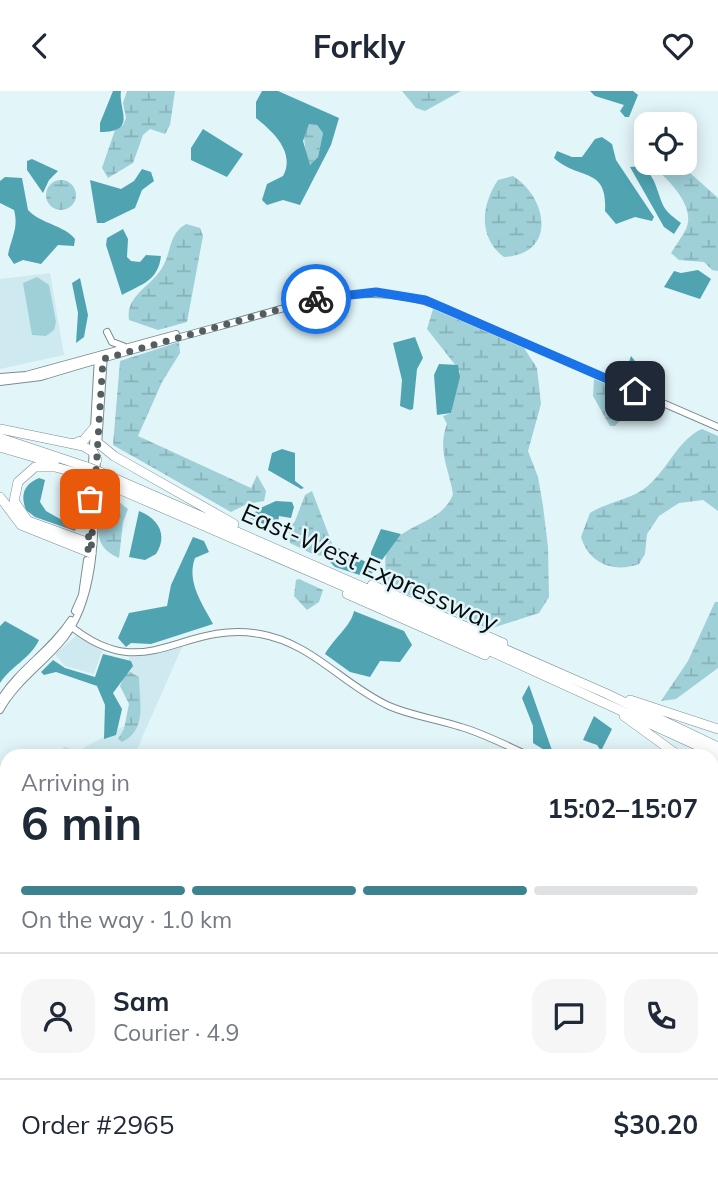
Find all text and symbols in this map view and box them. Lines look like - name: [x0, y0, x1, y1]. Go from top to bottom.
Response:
- text: Forkly: [313, 26, 405, 66]
- icon: back: [21, 27, 59, 65]
- icon: heart: [659, 27, 697, 65]
- map controls: [634, 112, 697, 175]
- button: locate: [634, 112, 697, 175]
- courier: [281, 264, 351, 334]
- icon: bike: [297, 280, 335, 318]
- pin: [605, 361, 665, 421]
- icon: home: [616, 372, 654, 410]
- pin: [60, 469, 120, 529]
- icon: bag: [71, 480, 109, 518]
- street label: East-West Expressway: [236, 495, 504, 639]
- text: Arriving in: [21, 768, 130, 797]
- text: 15:02–15:07: [547, 792, 698, 825]
- text: 6 min: [21, 794, 142, 852]
- text: On the way · 1.0 km: [21, 905, 232, 934]
- button: person: [21, 979, 95, 1053]
- button: chat: [532, 979, 606, 1053]
- button: phone: [624, 979, 698, 1053]
- text: Sam: [113, 985, 169, 1018]
- text: Courier · 4.9: [113, 1018, 239, 1047]
- text: Order #2965: [21, 1108, 174, 1141]
- text: $30.20: [614, 1108, 698, 1141]

